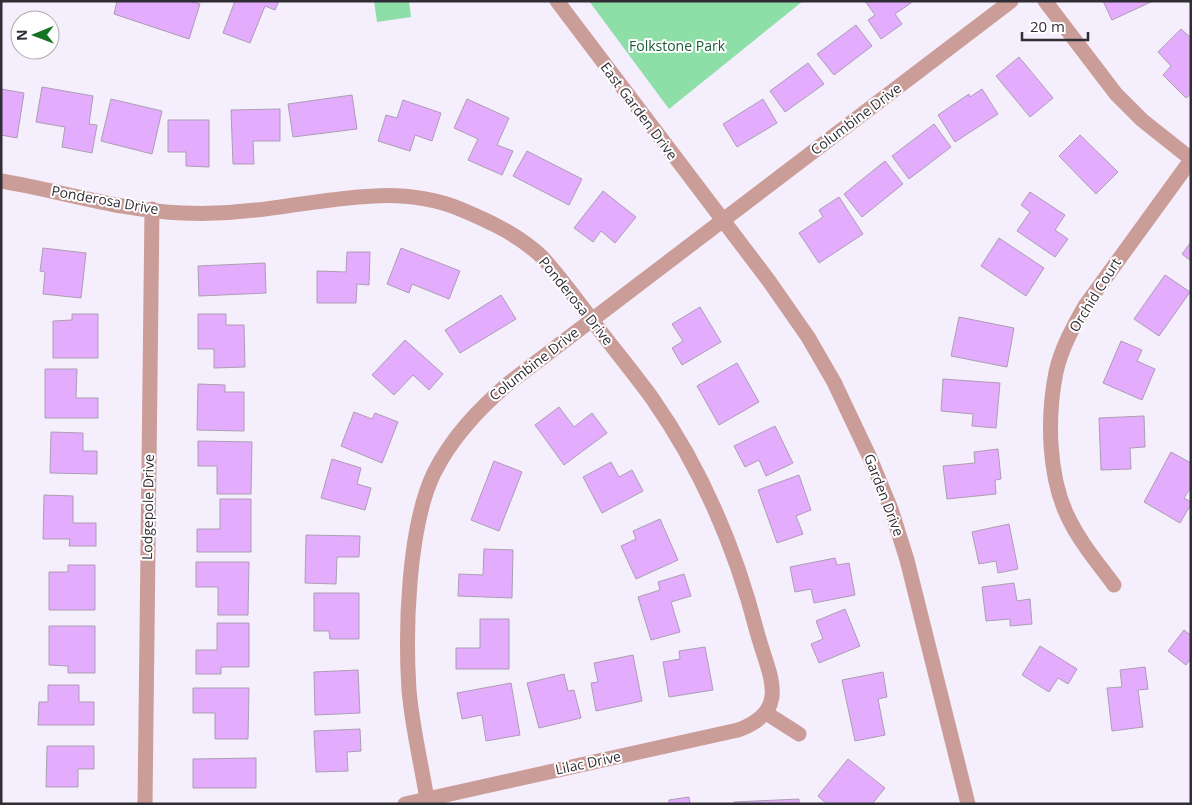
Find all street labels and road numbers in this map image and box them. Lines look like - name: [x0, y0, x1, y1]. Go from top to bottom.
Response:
- street label: East Garden Drive: [596, 58, 682, 163]
- street label: Columbine Drive: [807, 78, 905, 159]
- street label: Ponderosa Drive: [50, 181, 160, 218]
- street label: Ponderosa Drive: [535, 253, 618, 349]
- street label: Orchid Court: [1064, 254, 1125, 335]
- street label: Columbine Drive: [485, 323, 583, 405]
- street label: Garden Drive: [860, 451, 909, 539]
- street label: Lodgepole Drive: [137, 454, 158, 560]
- street label: Lilac Drive: [553, 746, 623, 779]

